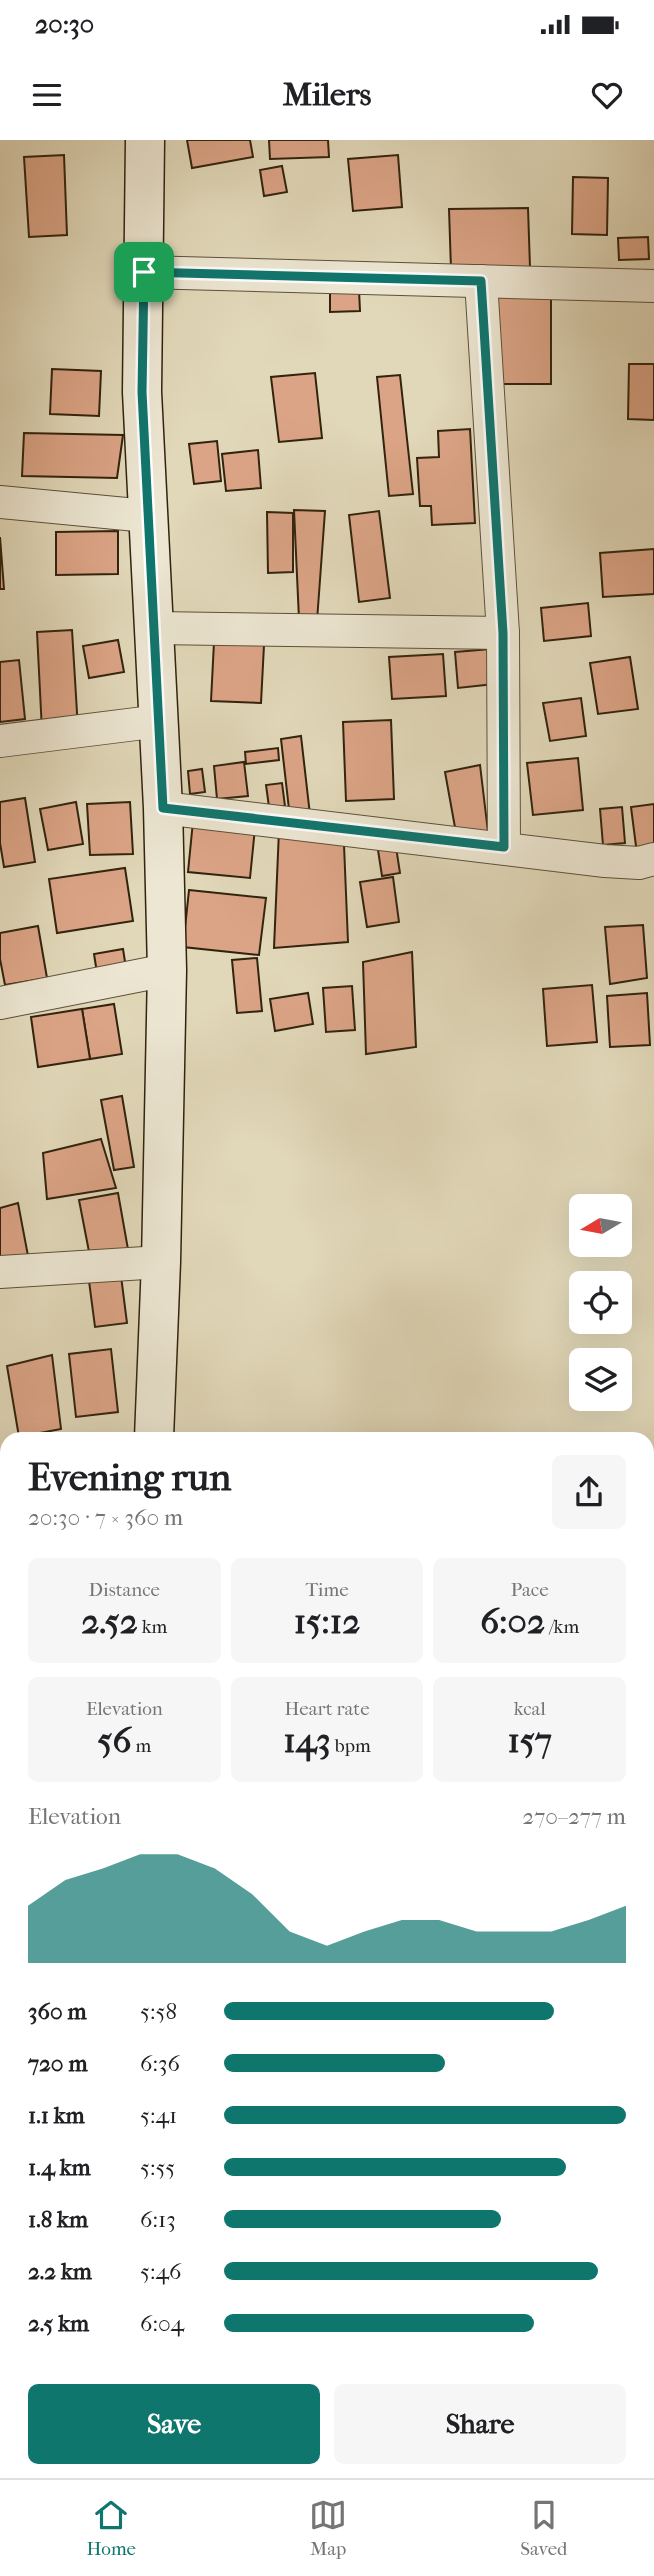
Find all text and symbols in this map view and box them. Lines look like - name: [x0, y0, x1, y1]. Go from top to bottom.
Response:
- text: 20:30: [35, 9, 94, 40]
- icon: menu: [28, 76, 66, 114]
- text: Milers: [283, 76, 371, 113]
- icon: heart: [588, 76, 626, 114]
- pin: [114, 242, 174, 302]
- icon: arrive: [125, 253, 163, 291]
- north arrow: [569, 1194, 632, 1256]
- map controls: [569, 1194, 632, 1411]
- button: locate: [569, 1271, 632, 1334]
- button: layers: [569, 1348, 632, 1411]
- text: Evening run: [28, 1455, 231, 1500]
- button: share: [552, 1455, 626, 1529]
- text: 20:30 · 7 × 360 m: [28, 1504, 183, 1531]
- text: Distance: [89, 1579, 160, 1601]
- text: Time: [305, 1579, 349, 1601]
- text: Pace: [511, 1579, 549, 1601]
- text: 2.52: [81, 1601, 138, 1642]
- text: 15:12: [294, 1601, 360, 1642]
- text: 6:02: [480, 1601, 545, 1642]
- text: km: [138, 1616, 167, 1638]
- text: /km: [545, 1616, 579, 1638]
- text: Elevation: [86, 1698, 163, 1720]
- text: Heart rate: [284, 1698, 370, 1720]
- text: kcal: [514, 1698, 546, 1720]
- text: 56: [97, 1720, 131, 1761]
- text: 143: [283, 1720, 331, 1761]
- text: 157: [507, 1720, 552, 1761]
- text: m: [131, 1735, 151, 1757]
- text: bpm: [331, 1735, 371, 1757]
- text: Elevation: [28, 1803, 121, 1830]
- text: 270–277 m: [522, 1803, 626, 1830]
- text: 360 m: [28, 1998, 87, 2025]
- text: 5:58: [140, 1998, 177, 2025]
- text: 720 m: [28, 2050, 88, 2077]
- text: 6:36: [140, 2050, 180, 2077]
- text: 1.1 km: [28, 2102, 85, 2129]
- text: 5:41: [140, 2102, 177, 2129]
- text: 1.4 km: [28, 2154, 91, 2181]
- text: 5:55: [140, 2154, 175, 2181]
- text: 1.8 km: [28, 2206, 88, 2233]
- text: 6:13: [140, 2206, 176, 2233]
- text: 2.2 km: [28, 2258, 92, 2285]
- text: 5:46: [140, 2258, 182, 2285]
- text: 2.5 km: [28, 2310, 89, 2337]
- text: 6:04: [140, 2310, 184, 2337]
- button: Save: [28, 2384, 320, 2464]
- button: Share: [334, 2384, 626, 2464]
- tab: Home: [87, 2496, 136, 2560]
- tab: Map: [309, 2496, 347, 2560]
- tab: Saved: [520, 2496, 567, 2560]

